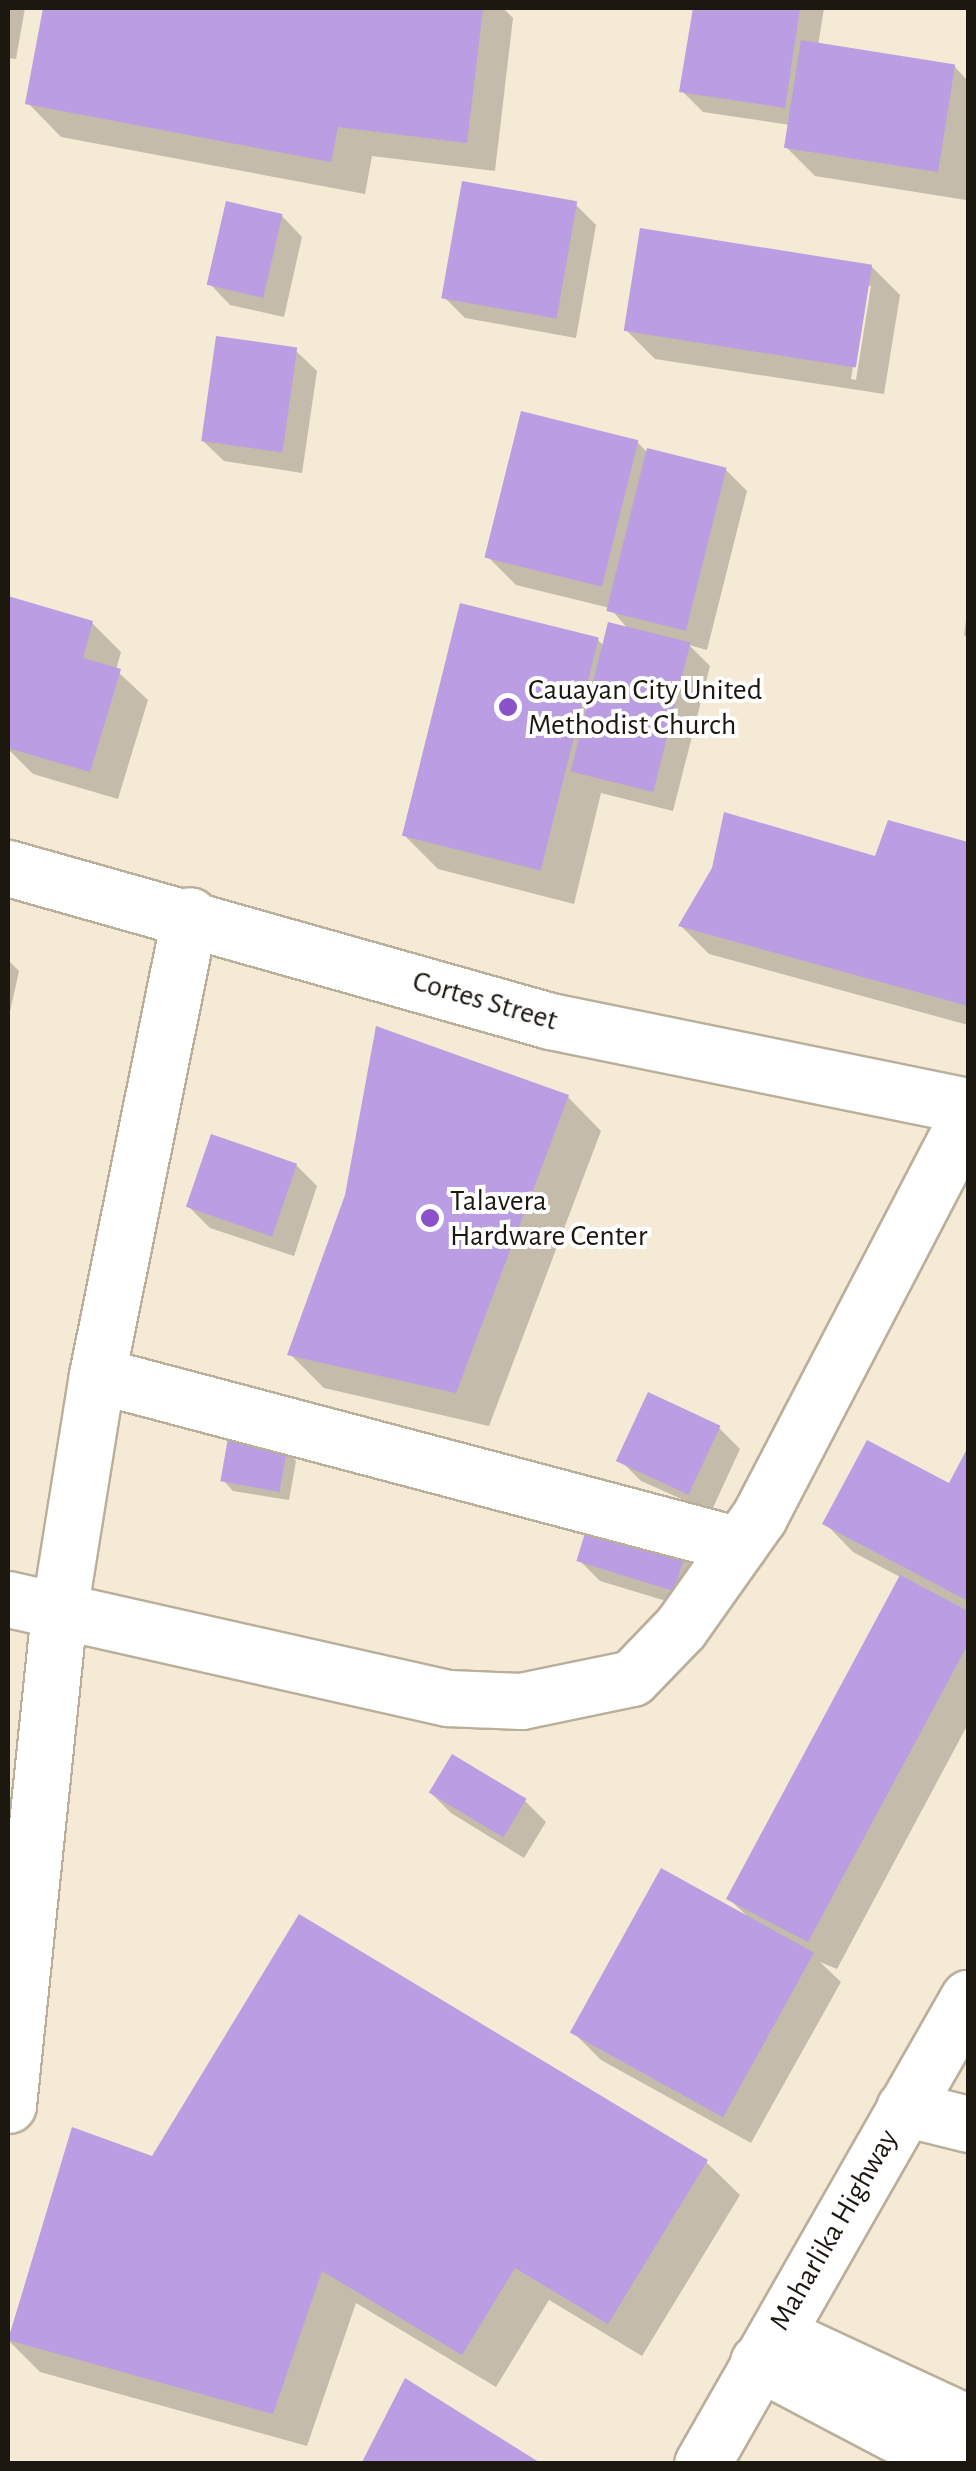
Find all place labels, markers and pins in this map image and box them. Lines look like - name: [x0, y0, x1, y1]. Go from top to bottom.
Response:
- place label: Cauayan City United Methodist Church: [528, 672, 762, 742]
- marker: Cauayan City United Methodist Church: [497, 696, 519, 718]
- place label: Talavera Hardware Center: [450, 1183, 647, 1254]
- marker: Talavera Hardware Center: [419, 1207, 441, 1229]

